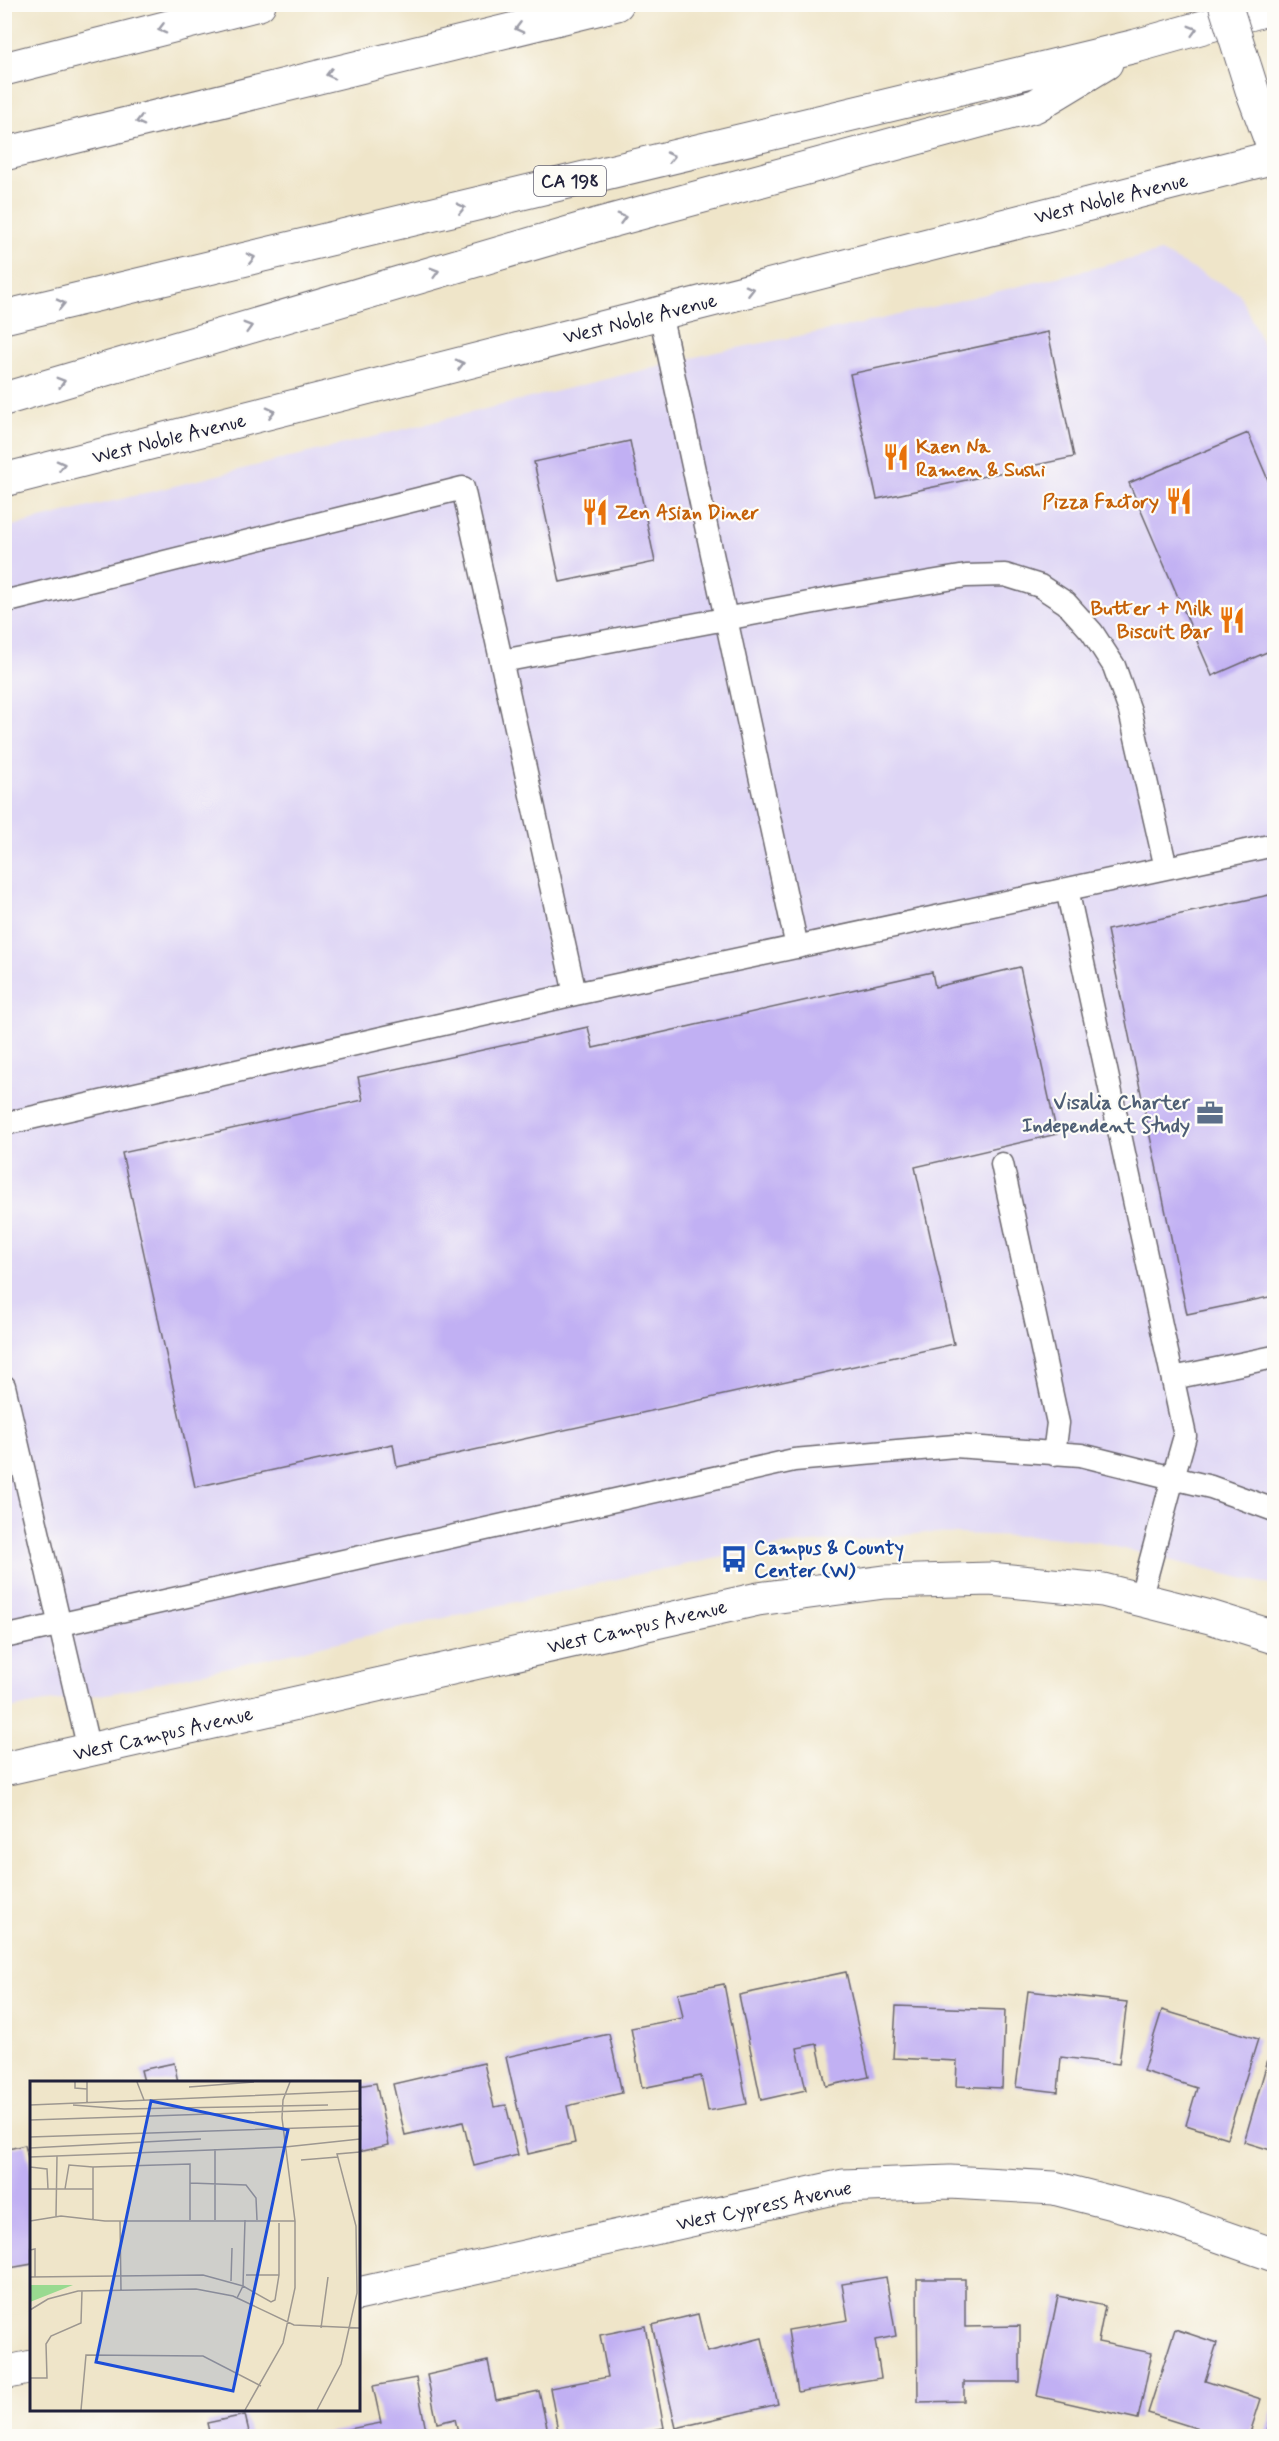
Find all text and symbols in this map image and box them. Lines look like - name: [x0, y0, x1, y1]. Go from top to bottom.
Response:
- one-way arrow: [514, 21, 524, 34]
- one-way arrow: [157, 22, 167, 35]
- one-way arrow: [1187, 25, 1198, 37]
- one-way arrow: [325, 67, 335, 80]
- one-way arrow: [135, 113, 145, 126]
- one-way arrow: [666, 152, 676, 165]
- road number: CA 198: [534, 166, 606, 196]
- street label: West Noble Avenue: [1032, 167, 1191, 232]
- one-way arrow: [456, 202, 466, 215]
- one-way arrow: [617, 212, 627, 225]
- one-way arrow: [246, 252, 256, 265]
- one-way arrow: [429, 267, 440, 279]
- one-way arrow: [744, 285, 755, 297]
- street label: West Noble Avenue: [561, 287, 720, 352]
- one-way arrow: [56, 298, 66, 311]
- one-way arrow: [242, 322, 253, 334]
- one-way arrow: [454, 359, 464, 371]
- one-way arrow: [55, 377, 66, 389]
- street label: West Noble Avenue: [90, 407, 249, 472]
- one-way arrow: [265, 407, 275, 419]
- place label: Kaen Na Ramen & Sushi: [916, 434, 1046, 484]
- restaurant icon: Kaen Na Ramen & Sushi: [881, 442, 911, 472]
- one-way arrow: [56, 460, 66, 473]
- restaurant icon: Pizza Factory: [1164, 486, 1194, 516]
- place label: Pizza Factory: [1043, 489, 1159, 516]
- restaurant icon: Zen Asian Diner: [580, 497, 610, 527]
- place label: Zen Asian Diner: [615, 500, 760, 527]
- place label: Butter + Milk Biscuit Bar: [1091, 596, 1213, 646]
- restaurant icon: Butter + Milk Biscuit Bar: [1217, 605, 1247, 635]
- place label: Visalia Charter Independent Study: [1022, 1090, 1191, 1140]
- office icon: Visalia Charter Independent Study: [1195, 1098, 1225, 1128]
- place label: Campus & County Center (W): [754, 1535, 904, 1585]
- bus stop icon: Campus & County Center (W): [719, 1544, 749, 1574]
- street label: West Campus Avenue: [545, 1594, 730, 1661]
- street label: West Campus Avenue: [71, 1701, 256, 1768]
- inset map: [30, 2081, 360, 2411]
- street label: West Cypress Avenue: [674, 2175, 855, 2238]

